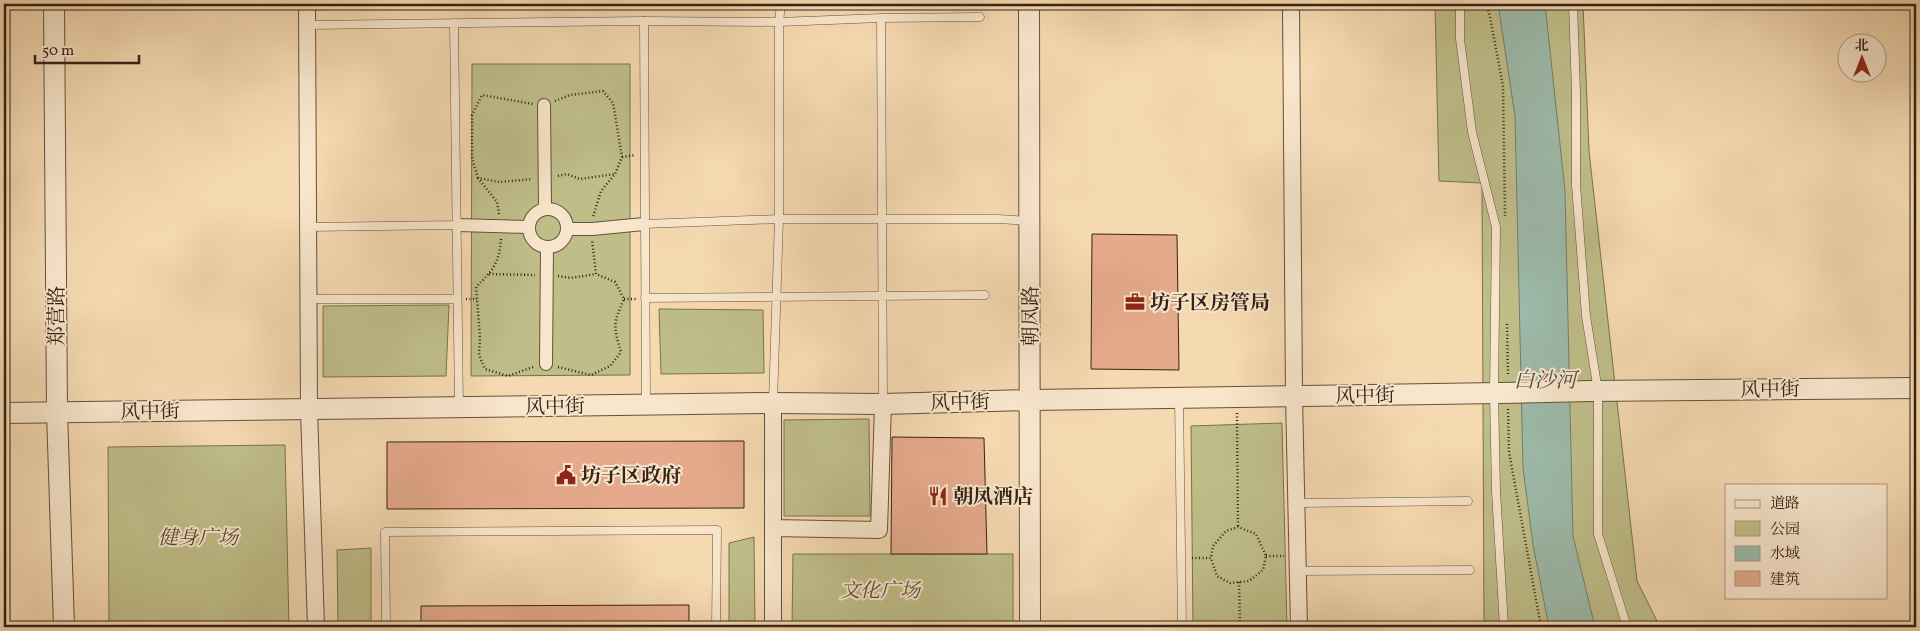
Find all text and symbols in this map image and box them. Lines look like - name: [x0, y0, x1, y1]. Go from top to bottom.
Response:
- scale bar: [35, 32, 139, 64]
- north arrow: [1838, 32, 1888, 82]
- text: 北: [1855, 37, 1869, 56]
- text: 50 m: [42, 41, 74, 62]
- street label: 郑营路: [44, 286, 72, 346]
- street label: 朝凤路: [1018, 286, 1046, 346]
- place label: 坊子区房管局: [1150, 290, 1270, 318]
- office icon: 坊子区房管局: [1124, 291, 1146, 313]
- water label: 白沙河: [1514, 367, 1580, 396]
- street label: 风中街: [1740, 376, 1800, 406]
- street label: 风中街: [1335, 382, 1395, 412]
- street label: 风中街: [930, 389, 991, 419]
- street label: 风中街: [525, 393, 585, 423]
- street label: 风中街: [120, 398, 180, 428]
- place label: 坊子区政府: [581, 463, 681, 491]
- public building icon: 坊子区政府: [555, 464, 577, 486]
- place label: 朝凤酒店: [953, 484, 1033, 512]
- legend: [1725, 484, 1888, 598]
- restaurant icon: 朝凤酒店: [927, 485, 949, 507]
- text: 道路: [1770, 494, 1800, 515]
- text: 公园: [1770, 520, 1800, 541]
- park label: 健身广场: [158, 525, 240, 553]
- text: 水域: [1770, 544, 1800, 565]
- text: 建筑: [1770, 570, 1800, 591]
- park label: 文化广场: [840, 578, 922, 606]

